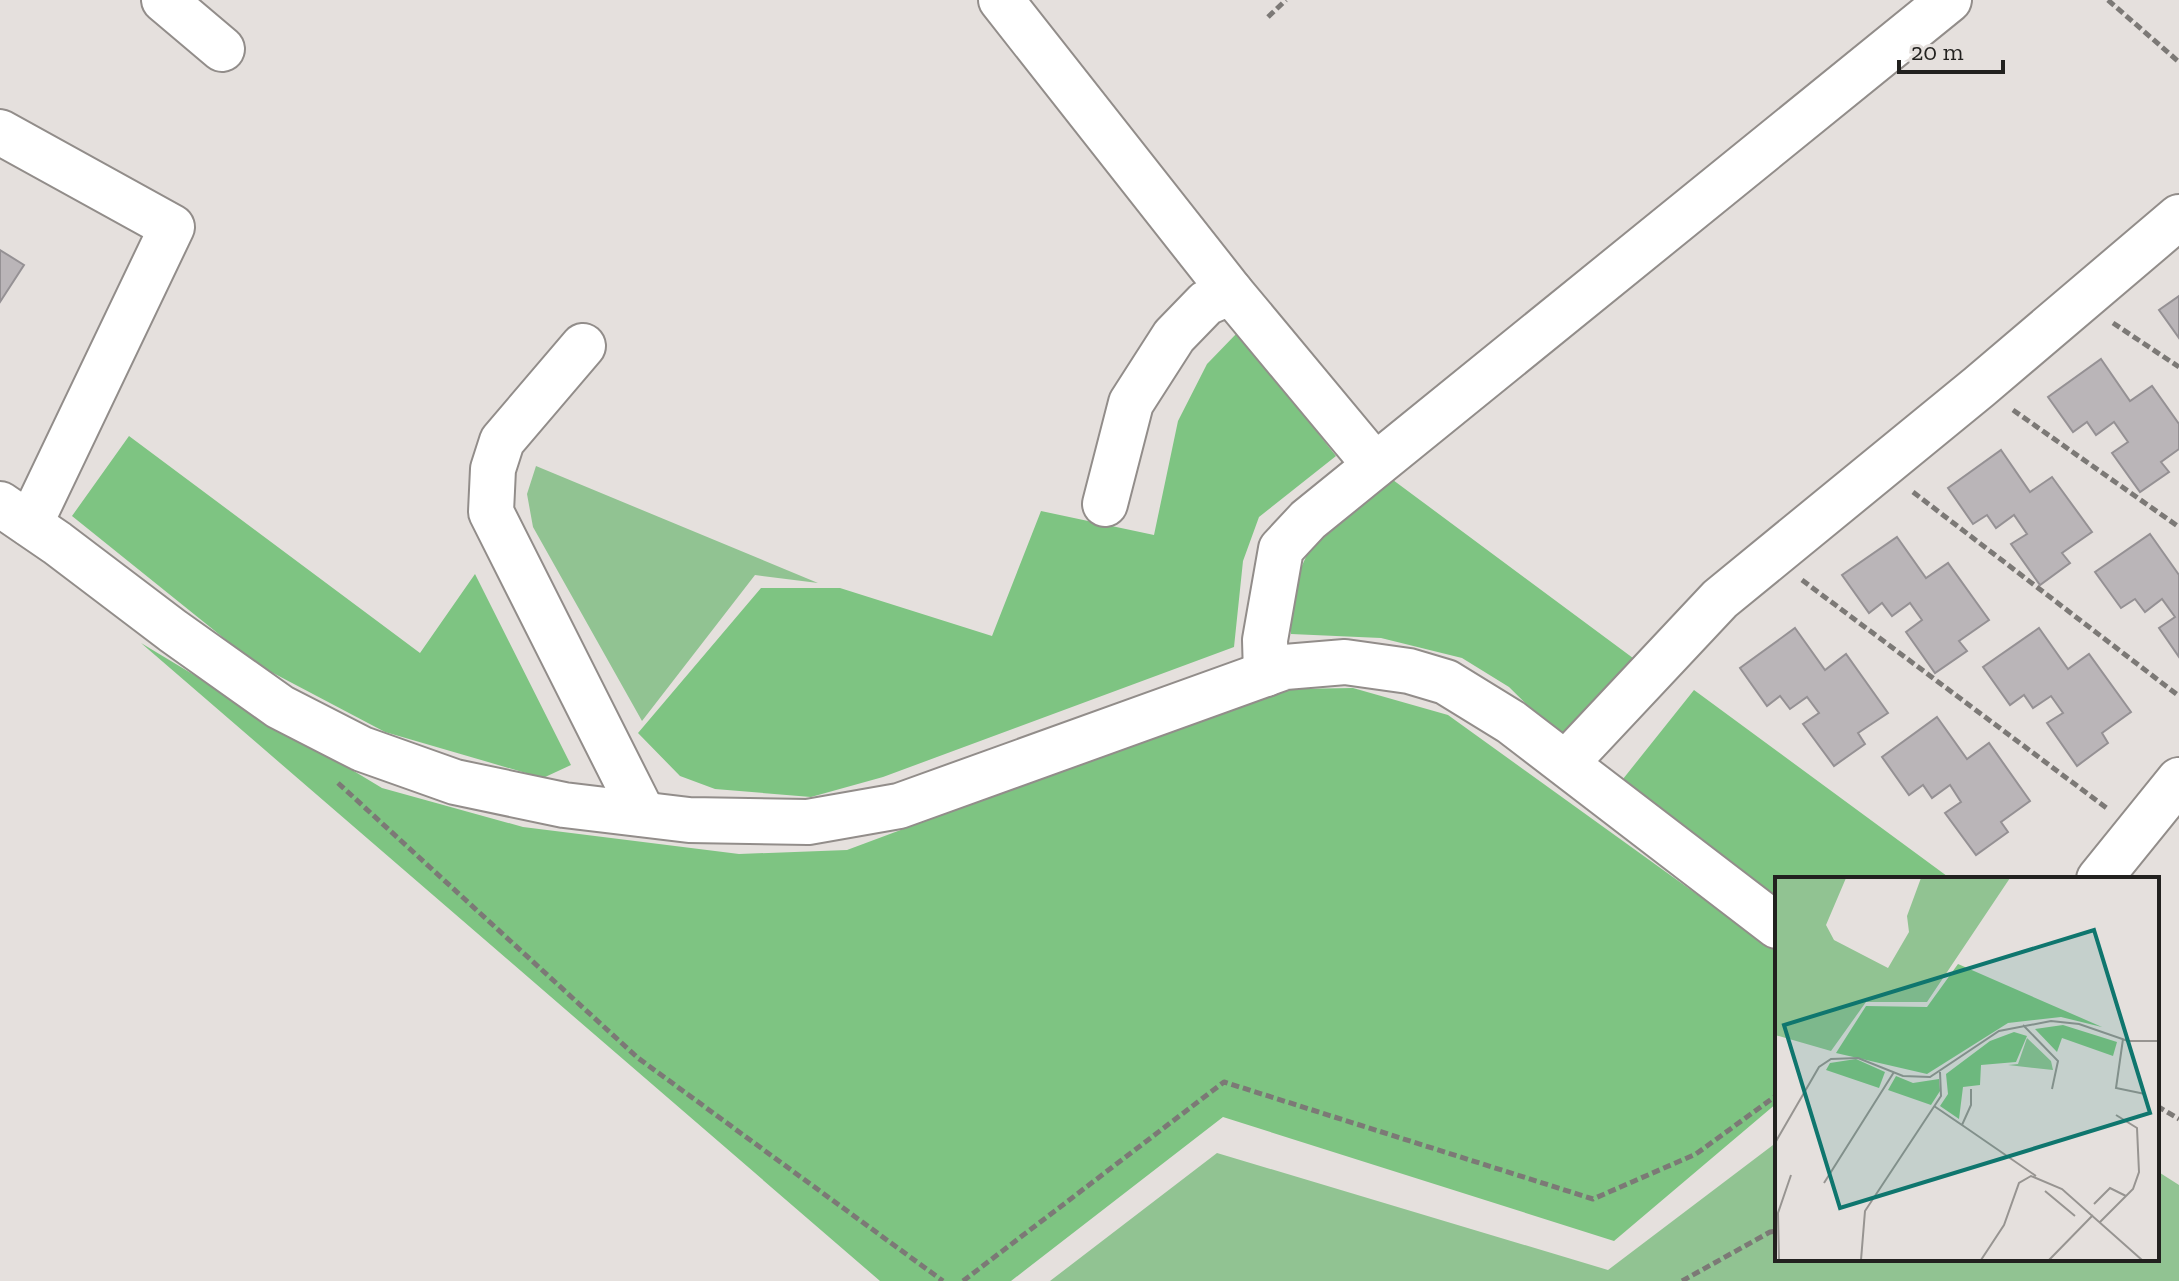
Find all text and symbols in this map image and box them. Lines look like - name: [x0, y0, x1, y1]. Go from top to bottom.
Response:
- scale bar: [1899, 24, 2003, 74]
- text: 20 m: [1911, 37, 1964, 66]
- inset map: [1775, 877, 2159, 1261]

